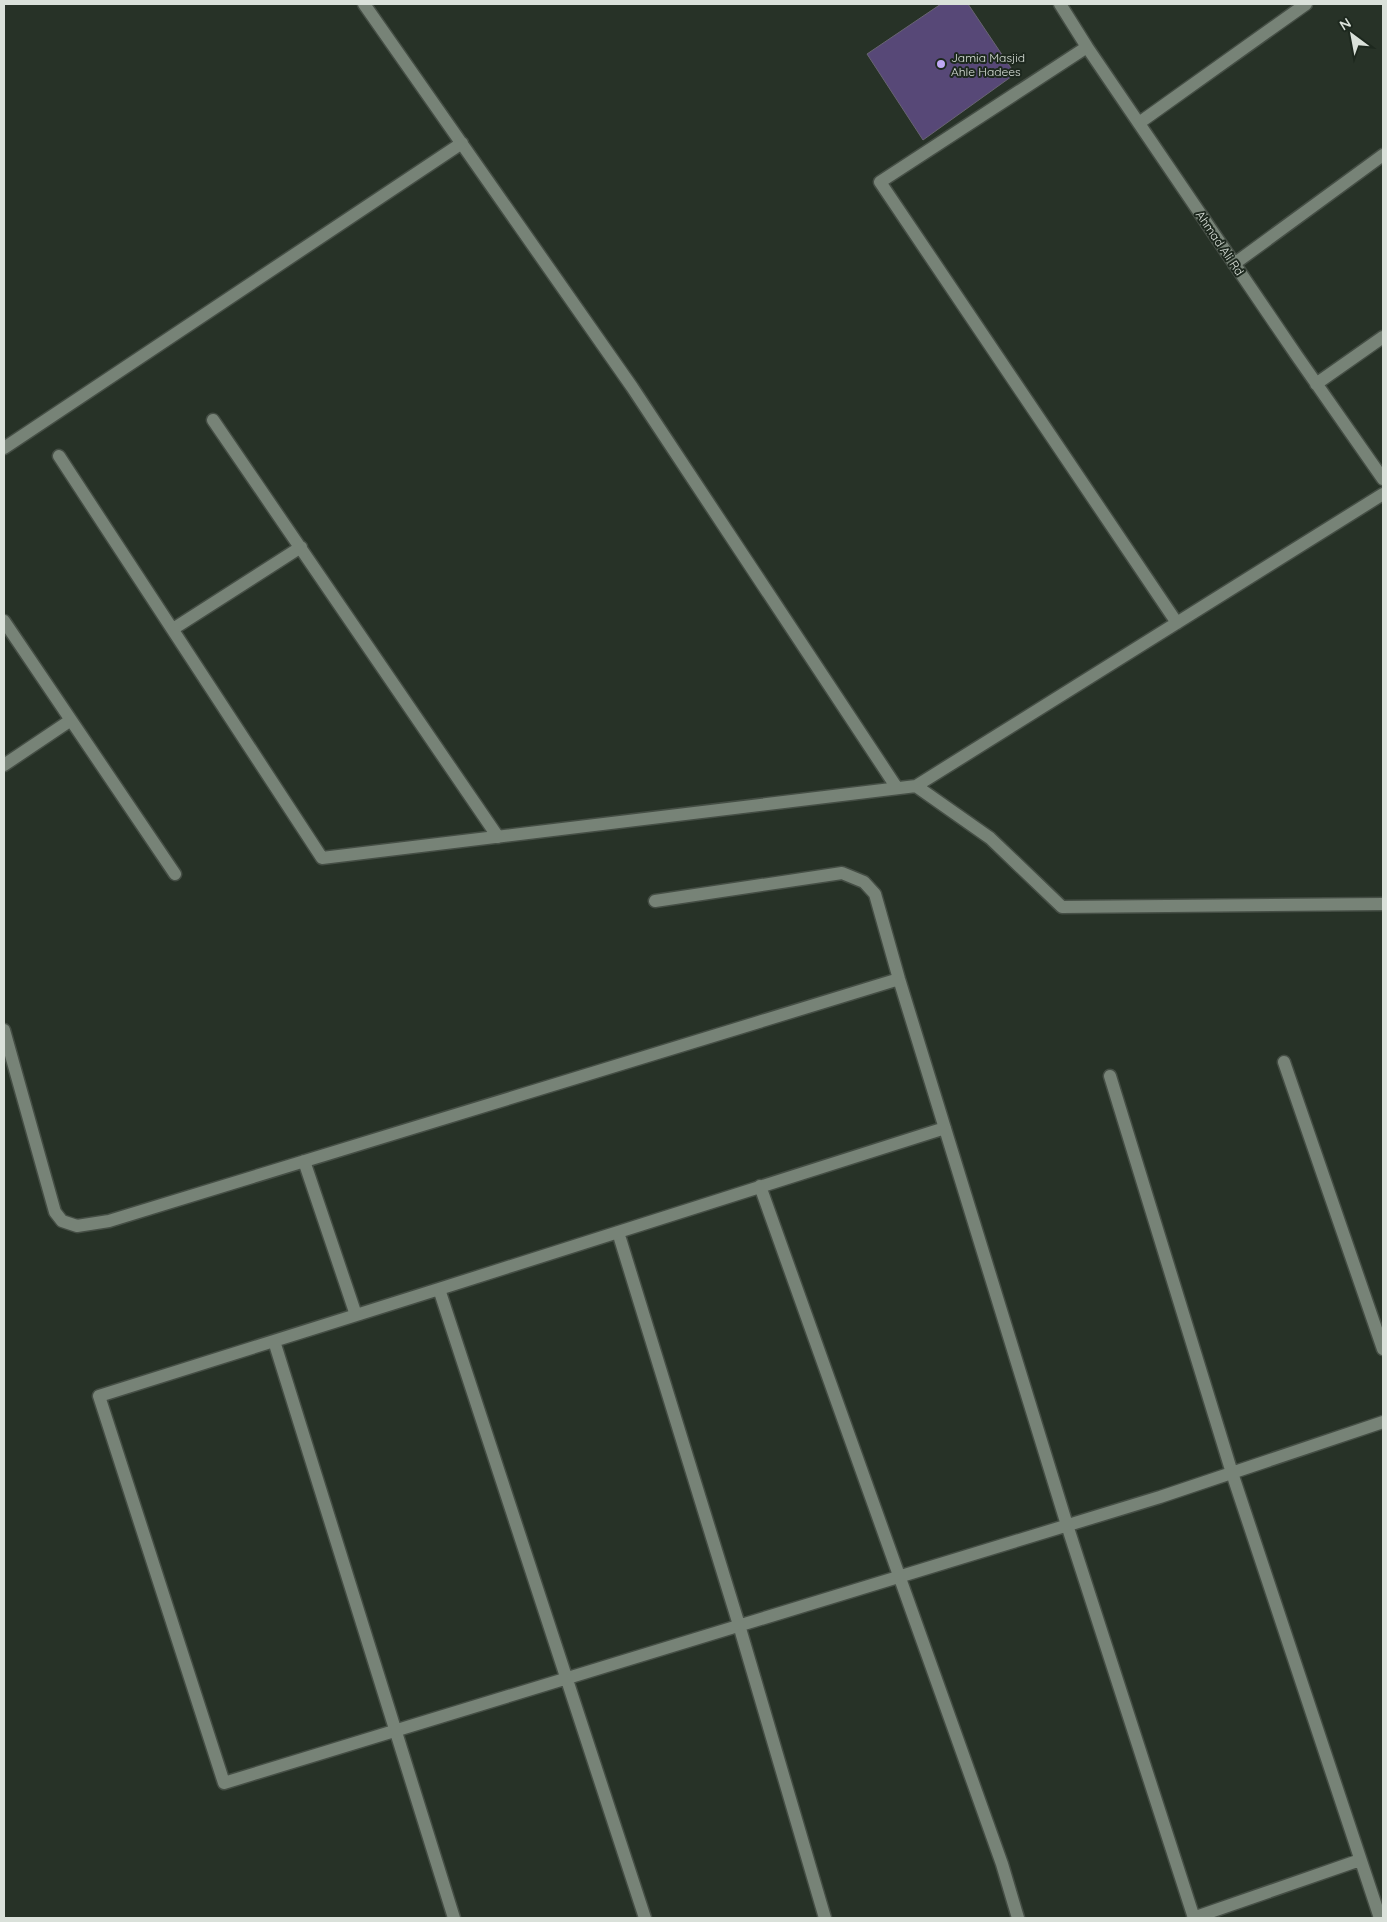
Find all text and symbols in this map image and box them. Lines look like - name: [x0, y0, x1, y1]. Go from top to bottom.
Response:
- north arrow: [1327, 10, 1377, 60]
- text: N: [1336, 14, 1354, 34]
- place label: Jamia Masjid Ahle Hadees: [951, 50, 1025, 79]
- marker: Jamia Masjid Ahle Hadees: [935, 58, 947, 70]
- street label: Ahmad Ali Rd: [1193, 208, 1247, 278]

